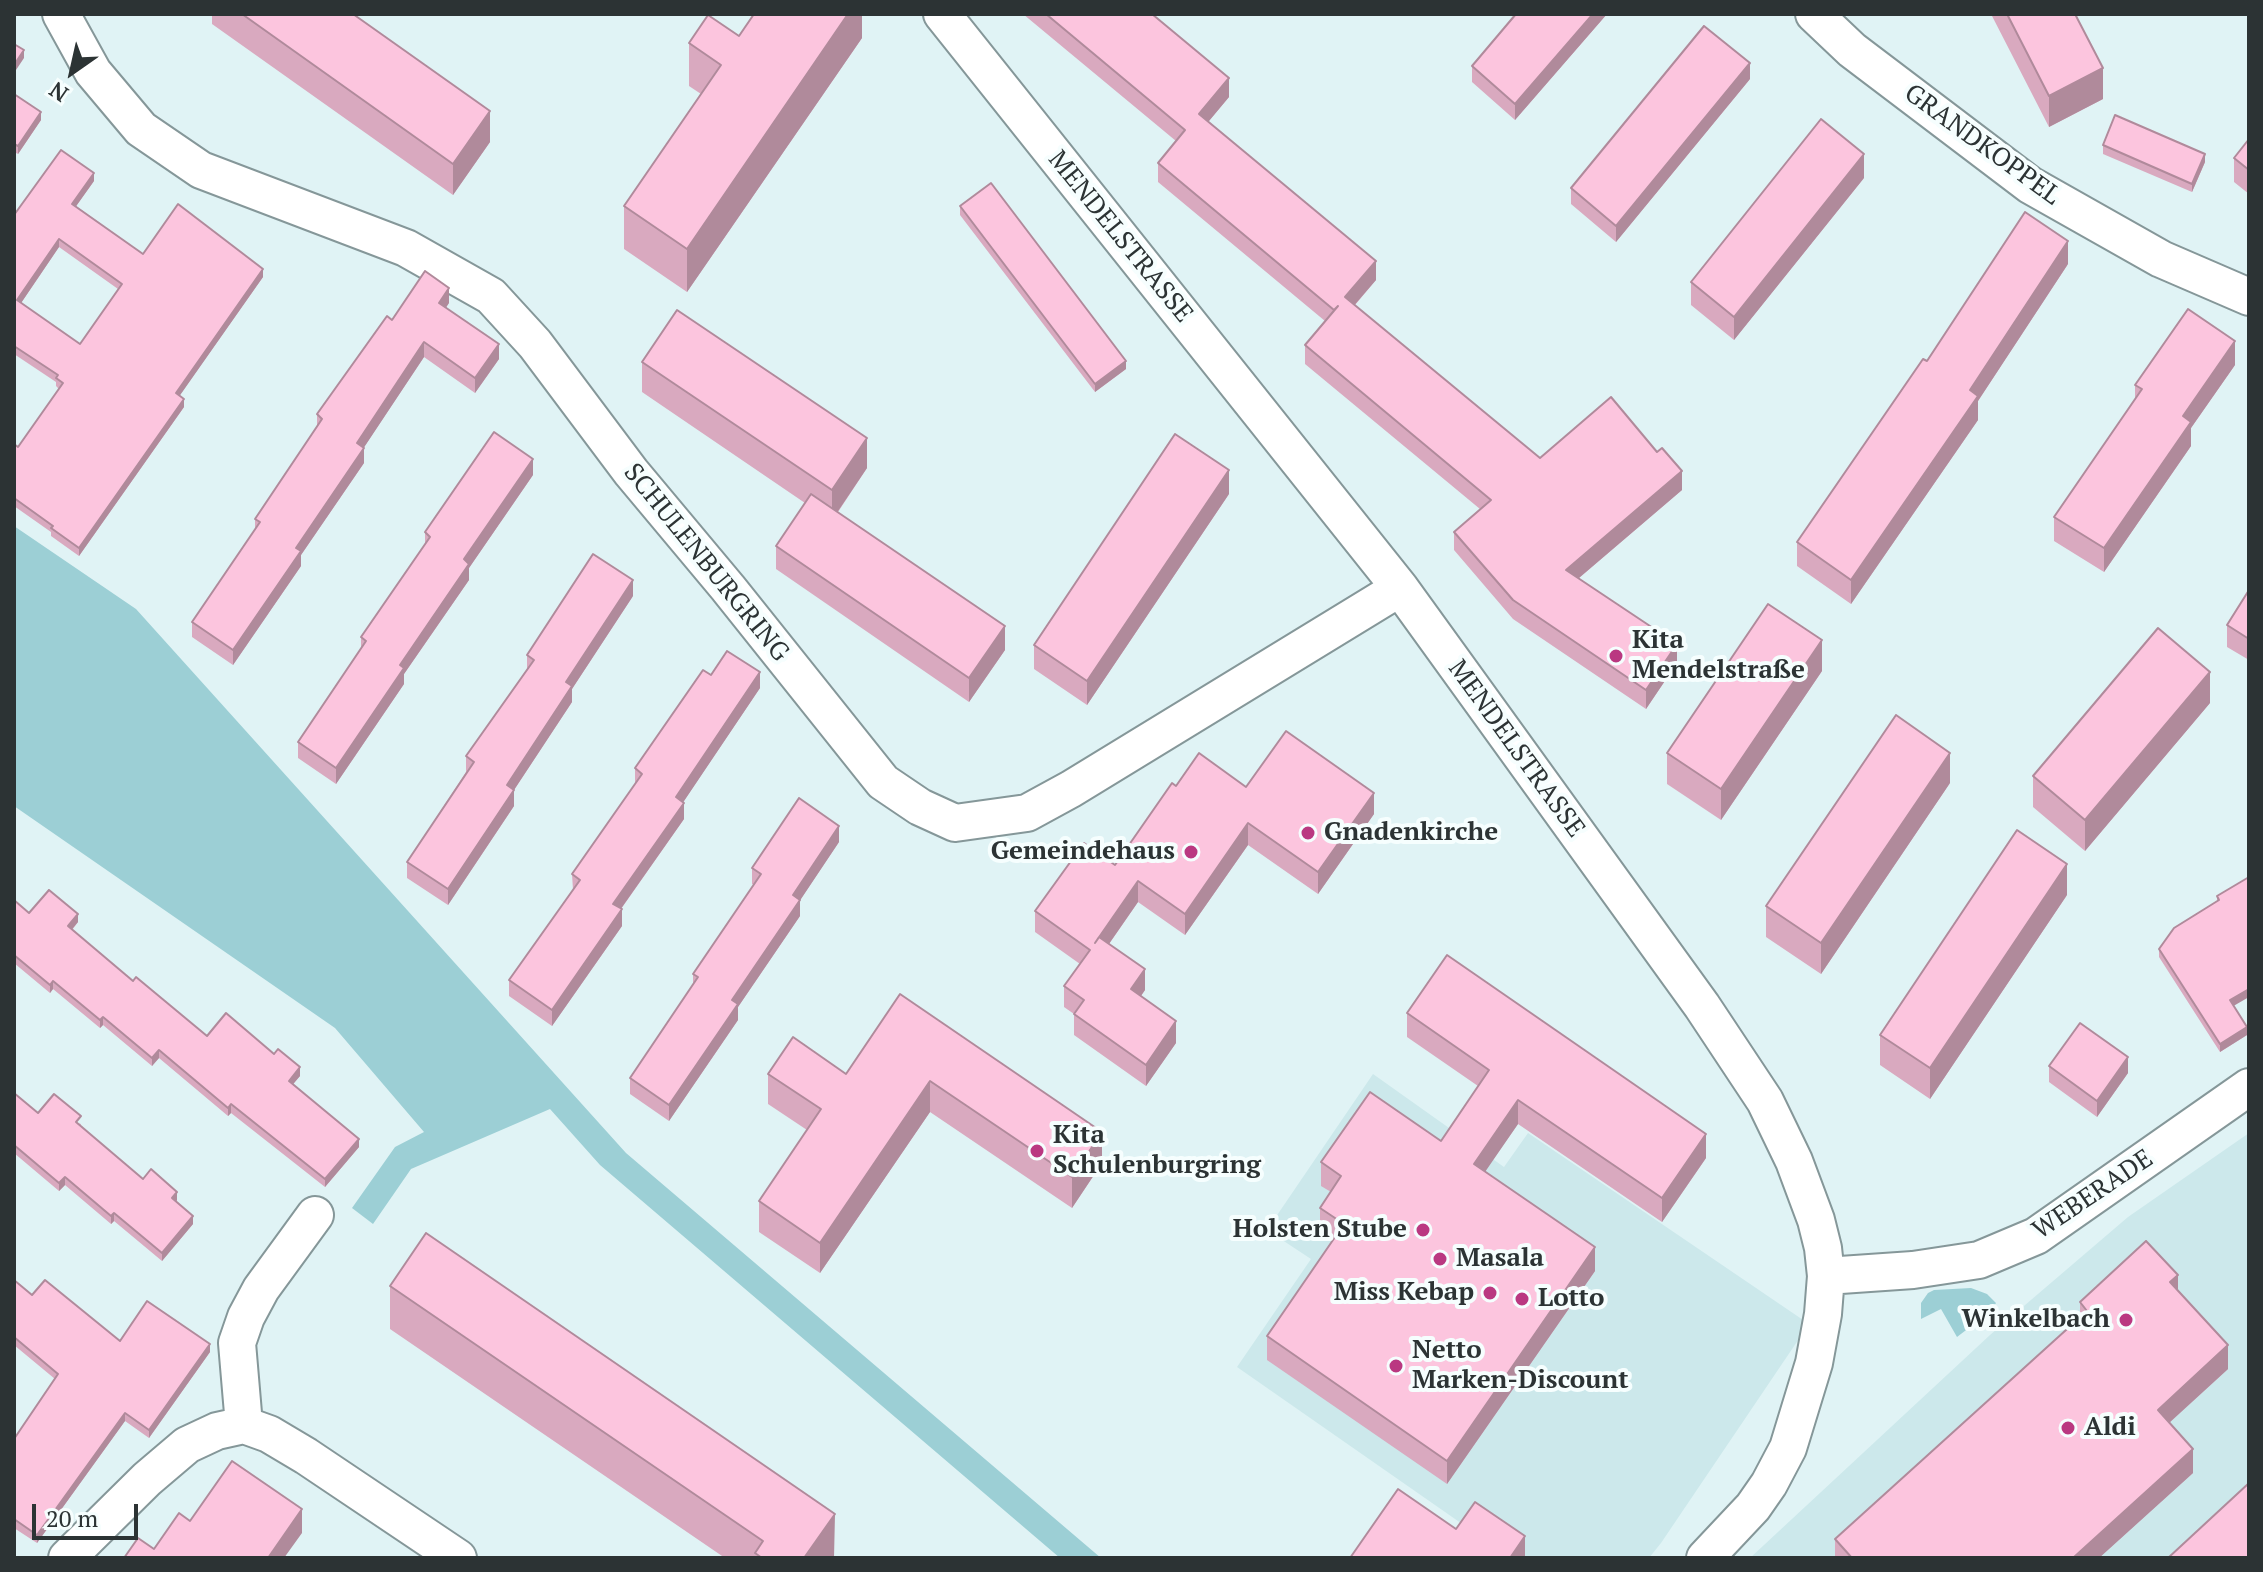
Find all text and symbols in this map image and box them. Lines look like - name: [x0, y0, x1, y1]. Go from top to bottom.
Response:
- north arrow: [32, 32, 112, 112]
- text: N: [43, 76, 73, 109]
- street label: GRANDKOPPEL: [1898, 78, 2066, 212]
- street label: MENDELSTRASSE: [1041, 145, 1199, 329]
- street label: SCHULENBURGRING: [617, 458, 795, 668]
- place label: Kita Mendelstraße: [1632, 625, 1805, 686]
- marker: Kita Mendelstraße: [1607, 647, 1625, 665]
- street label: MENDELSTRASSE: [1441, 654, 1591, 844]
- place label: Gnadenkirche: [1324, 817, 1498, 849]
- marker: Gnadenkirche: [1299, 824, 1317, 842]
- place label: Gemeindehaus: [991, 836, 1175, 868]
- marker: Gemeindehaus: [1182, 843, 1200, 861]
- place label: Kita Schulenburgring: [1053, 1120, 1261, 1182]
- marker: Kita Schulenburgring: [1028, 1142, 1046, 1160]
- street label: WEBERADE: [2027, 1143, 2159, 1247]
- place label: Holsten Stube: [1233, 1214, 1407, 1246]
- marker: Holsten Stube: [1414, 1221, 1432, 1239]
- place label: Masala: [1456, 1243, 1544, 1275]
- marker: Masala: [1431, 1250, 1449, 1268]
- place label: Miss Kebap: [1334, 1277, 1474, 1309]
- place label: Lotto: [1538, 1283, 1604, 1315]
- marker: Miss Kebap: [1481, 1284, 1499, 1302]
- marker: Lotto: [1513, 1290, 1531, 1308]
- place label: Winkelbach: [1961, 1304, 2110, 1336]
- marker: Winkelbach: [2117, 1311, 2135, 1329]
- place label: Netto Marken-Discount: [1412, 1335, 1629, 1396]
- marker: Netto Marken-Discount: [1387, 1357, 1405, 1375]
- place label: Aldi: [2084, 1412, 2136, 1444]
- marker: Aldi: [2059, 1419, 2077, 1437]
- scale bar: [36, 1488, 142, 1538]
- text: 20 m: [46, 1502, 98, 1534]

